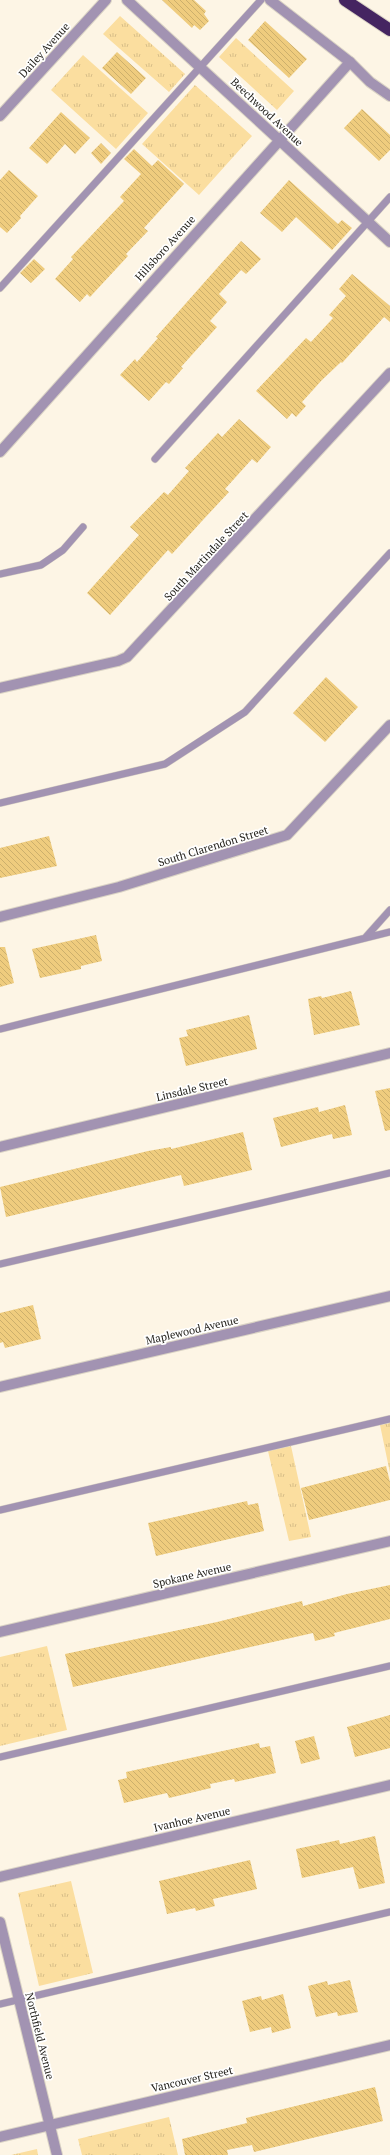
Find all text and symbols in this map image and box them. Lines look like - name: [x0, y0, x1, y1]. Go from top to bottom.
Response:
- street label: Dailey Avenue: [16, 19, 73, 80]
- street label: Beechwood Avenue: [228, 75, 307, 150]
- street label: Hillsboro Avenue: [132, 212, 198, 284]
- street label: South Martindale Street: [161, 508, 251, 604]
- street label: South Clarendon Street: [156, 823, 270, 869]
- street label: Linsdale Street: [155, 1074, 229, 1104]
- street label: Maplewood Avenue: [144, 1312, 240, 1347]
- street label: Spokane Avenue: [151, 1559, 233, 1591]
- street label: Ivanhoe Avenue: [152, 1803, 232, 1835]
- street label: Northfield Avenue: [22, 1991, 58, 2081]
- street label: Vancouver Street: [150, 2063, 234, 2095]

